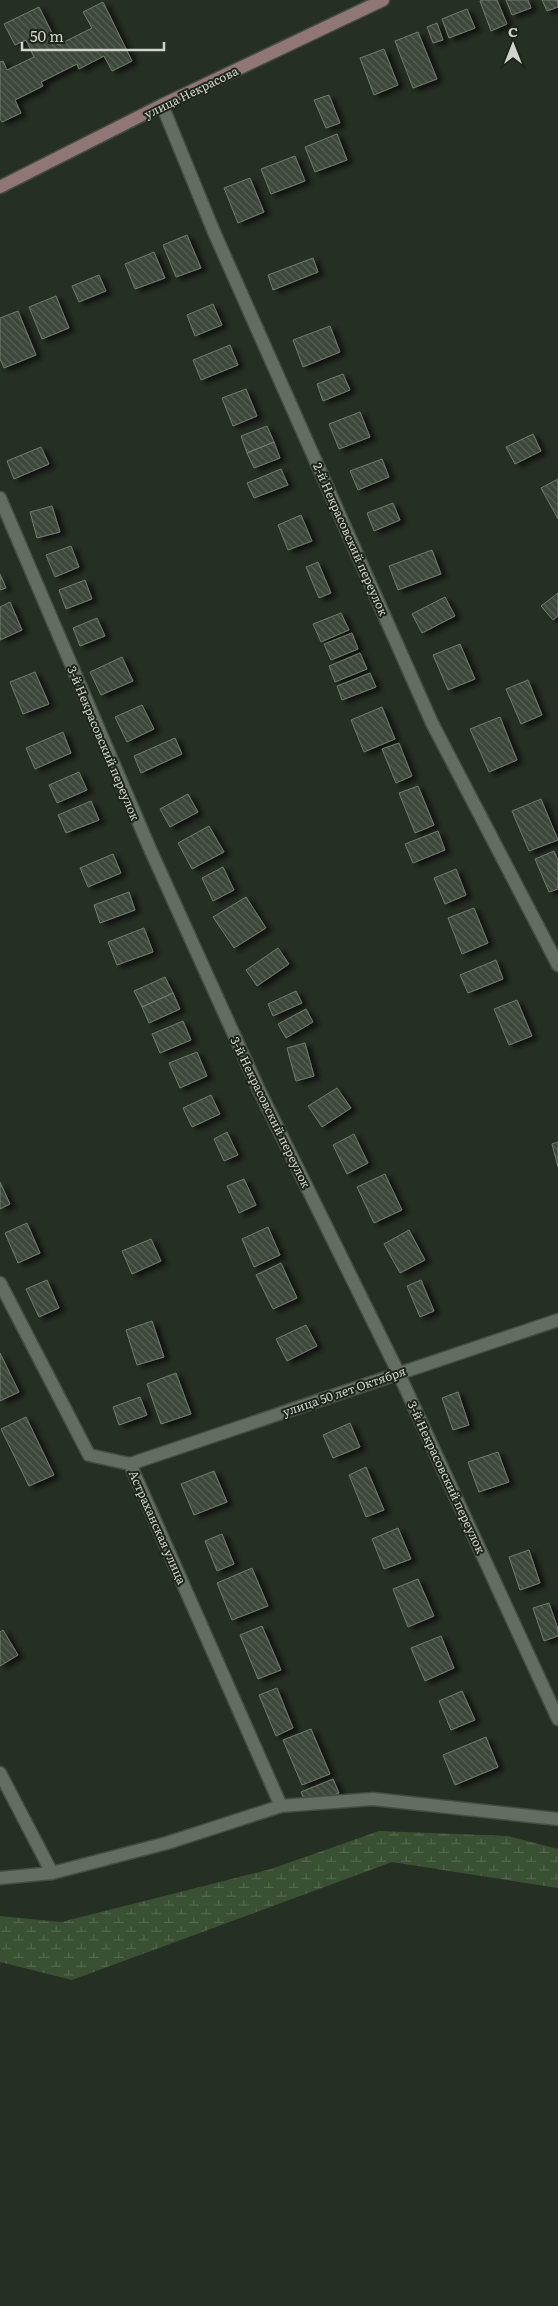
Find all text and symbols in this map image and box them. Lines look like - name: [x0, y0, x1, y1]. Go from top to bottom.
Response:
- scale bar: [22, 20, 165, 52]
- north arrow: [488, 20, 538, 70]
- text: С: [508, 21, 518, 41]
- text: 50 m: [30, 24, 64, 47]
- street label: улица Некрасова: [141, 61, 242, 123]
- street label: 2-й Некрасовский переулок: [309, 460, 393, 618]
- street label: 3-й Некрасовский переулок: [63, 663, 145, 823]
- street label: 3-й Некрасовский переулок: [226, 1033, 316, 1191]
- street label: улица 50 лет Октября: [280, 1361, 408, 1421]
- street label: 3-й Некрасовский переулок: [404, 1398, 490, 1556]
- street label: Астраханская улица: [125, 1467, 191, 1587]

